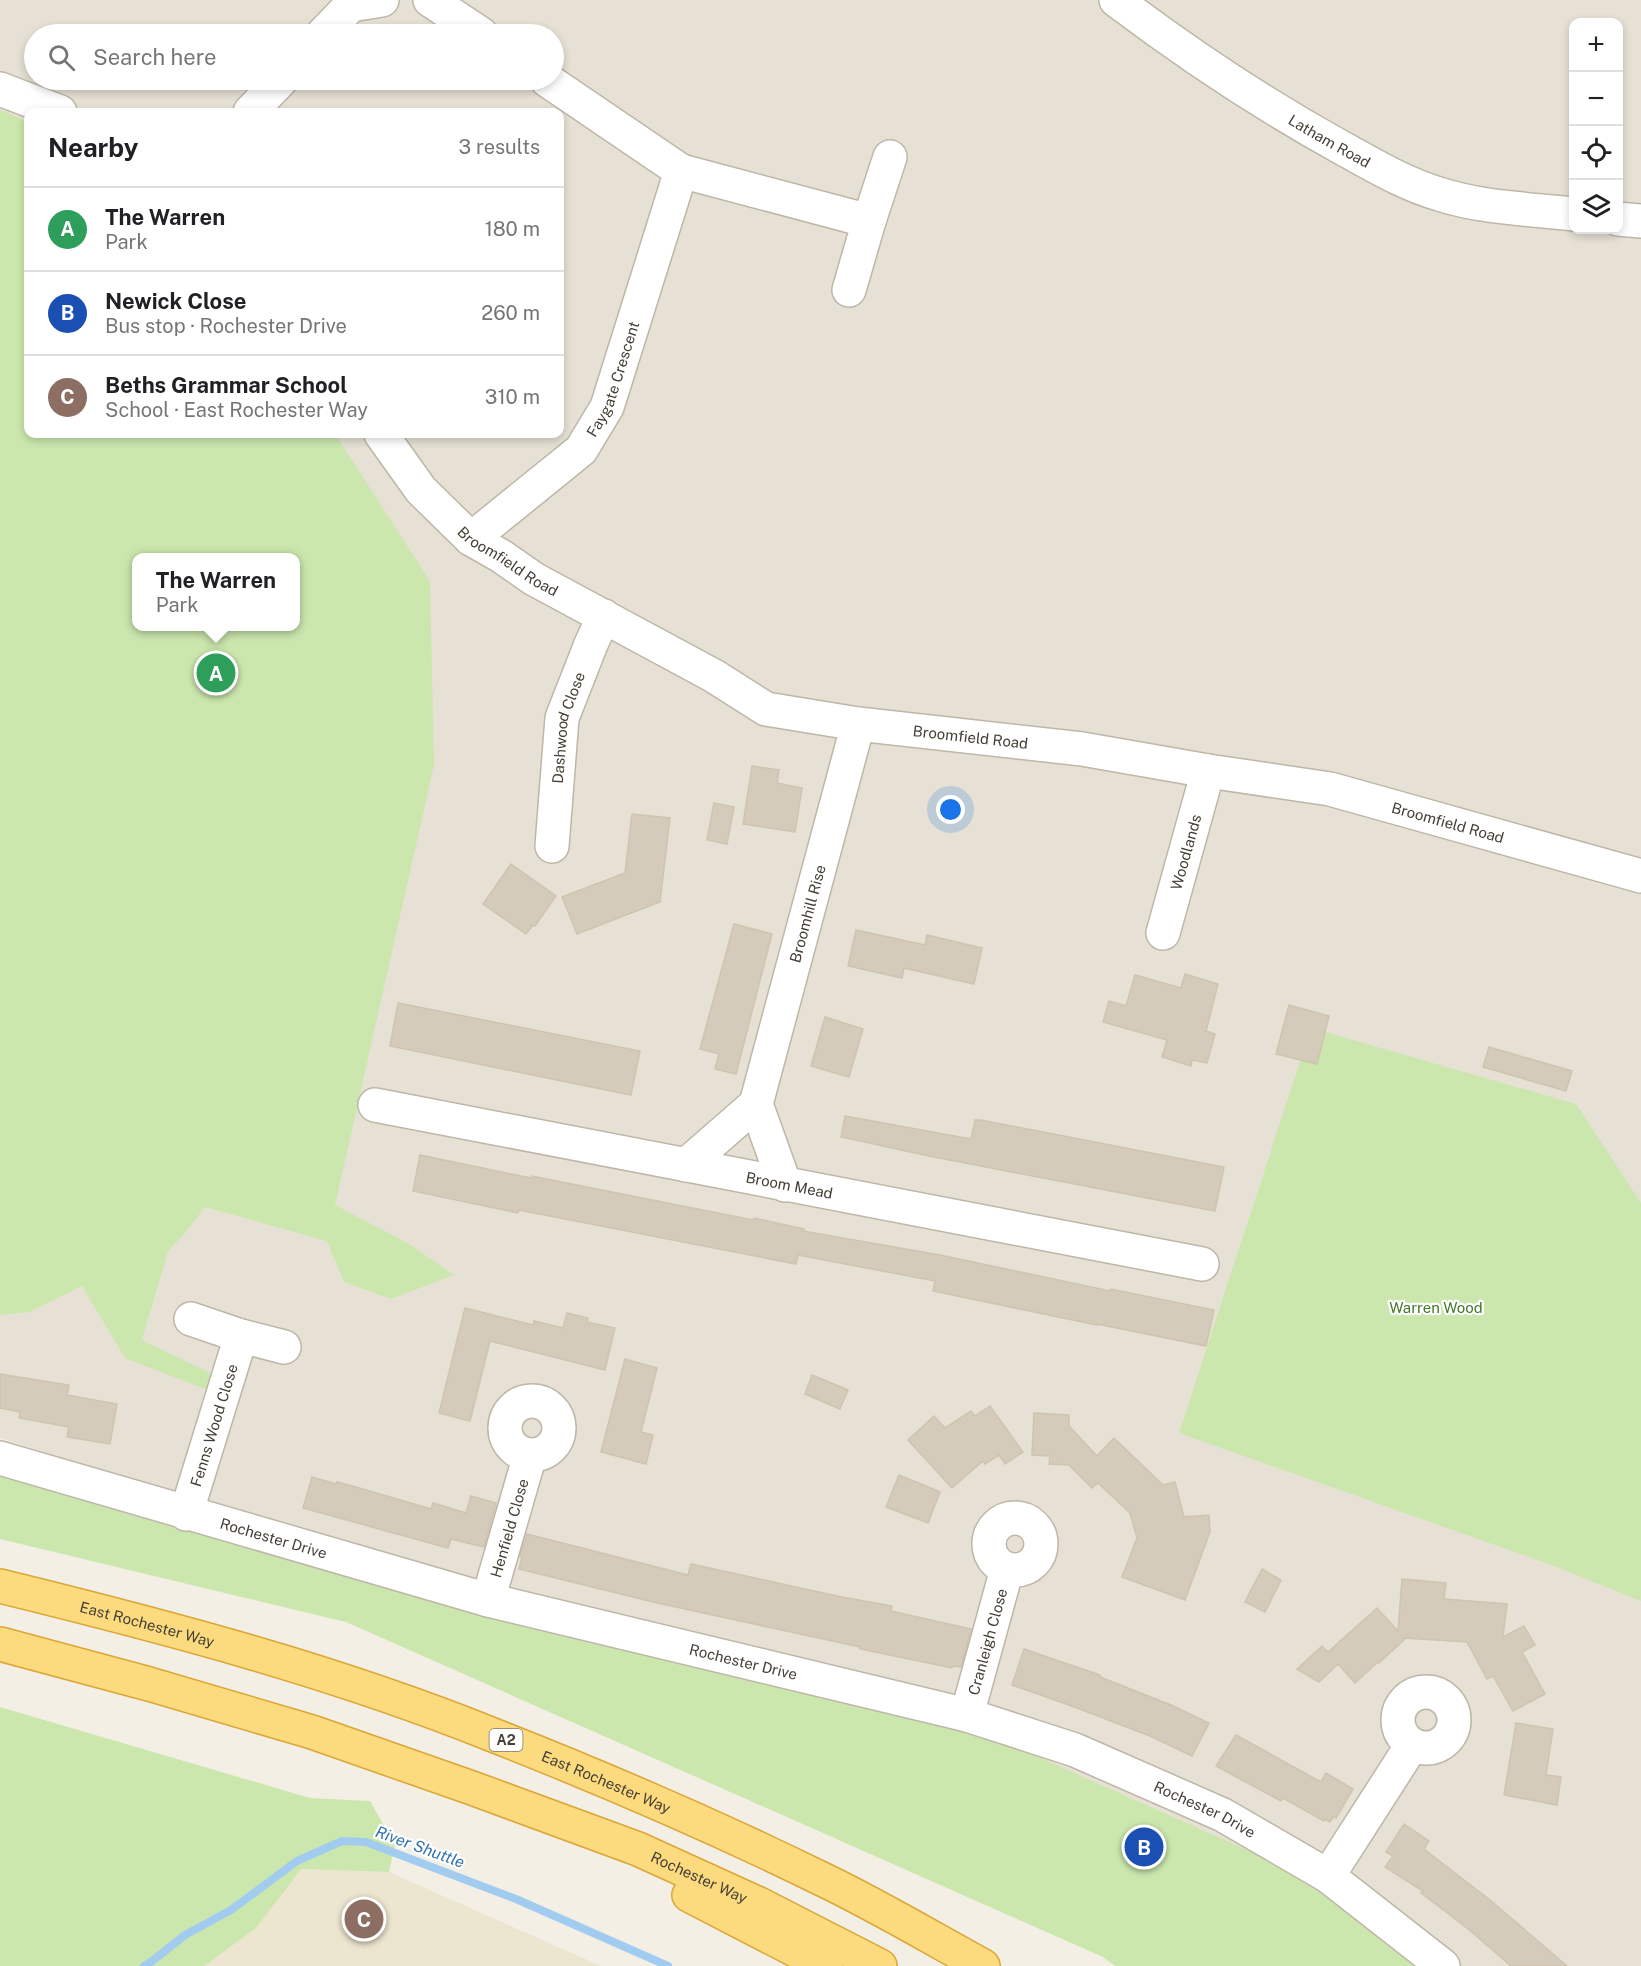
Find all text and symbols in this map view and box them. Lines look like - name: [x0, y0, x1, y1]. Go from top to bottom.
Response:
- map controls: [1569, 18, 1623, 234]
- button: +: [1569, 18, 1623, 72]
- search box: [24, 24, 564, 90]
- icon: search: [45, 41, 78, 74]
- text: Search here: [93, 44, 217, 70]
- button: −: [1569, 72, 1623, 126]
- street label: Latham Road: [1286, 111, 1374, 171]
- button: locate: [1569, 126, 1623, 180]
- text: Nearby: [48, 132, 138, 163]
- text: 3 results: [459, 135, 540, 159]
- button: layers: [1569, 180, 1623, 234]
- text: The Warren: [105, 204, 225, 230]
- text: A: [60, 217, 75, 241]
- text: 180 m: [485, 217, 540, 241]
- text: Park: [105, 230, 148, 254]
- text: Newick Close: [105, 288, 246, 314]
- text: B: [61, 301, 74, 325]
- text: 260 m: [481, 301, 540, 325]
- text: Bus stop · Rochester Drive: [105, 314, 347, 338]
- street label: Faygate Crescent: [583, 319, 642, 440]
- text: Beths Grammar School: [105, 372, 348, 398]
- text: C: [60, 385, 75, 409]
- text: 310 m: [485, 385, 540, 409]
- text: School · East Rochester Way: [105, 398, 368, 422]
- street label: Broomfield Road: [454, 523, 561, 599]
- popup: [132, 553, 300, 631]
- text: The Warren: [156, 567, 276, 593]
- text: Park: [156, 593, 199, 617]
- pin: A: [196, 650, 236, 696]
- street label: Dashwood Close: [548, 669, 588, 784]
- street label: Broomfield Road: [912, 722, 1029, 751]
- your location: [936, 795, 965, 824]
- street label: Broomfield Road: [1390, 798, 1506, 846]
- street label: Woodlands: [1167, 812, 1204, 892]
- street label: Broomhill Rise: [786, 863, 828, 964]
- street label: Broom Mead: [744, 1168, 834, 1201]
- park label: Warren Wood: [1389, 1299, 1483, 1316]
- street label: Fenns Wood Close: [187, 1362, 240, 1489]
- street label: Henfield Close: [486, 1477, 531, 1579]
- street label: Rochester Drive: [218, 1514, 329, 1561]
- street label: Cranleigh Close: [964, 1586, 1010, 1697]
- street label: East Rochester Way: [78, 1598, 216, 1650]
- street label: Rochester Drive: [688, 1640, 799, 1683]
- road number: A2: [490, 1729, 522, 1751]
- street label: East Rochester Way: [539, 1747, 673, 1816]
- street label: Rochester Drive: [1152, 1777, 1259, 1841]
- water label: River Shuttle: [373, 1822, 467, 1872]
- pin: B: [1124, 1824, 1164, 1870]
- street label: Rochester Way: [649, 1848, 750, 1906]
- pin: C: [344, 1896, 384, 1942]

